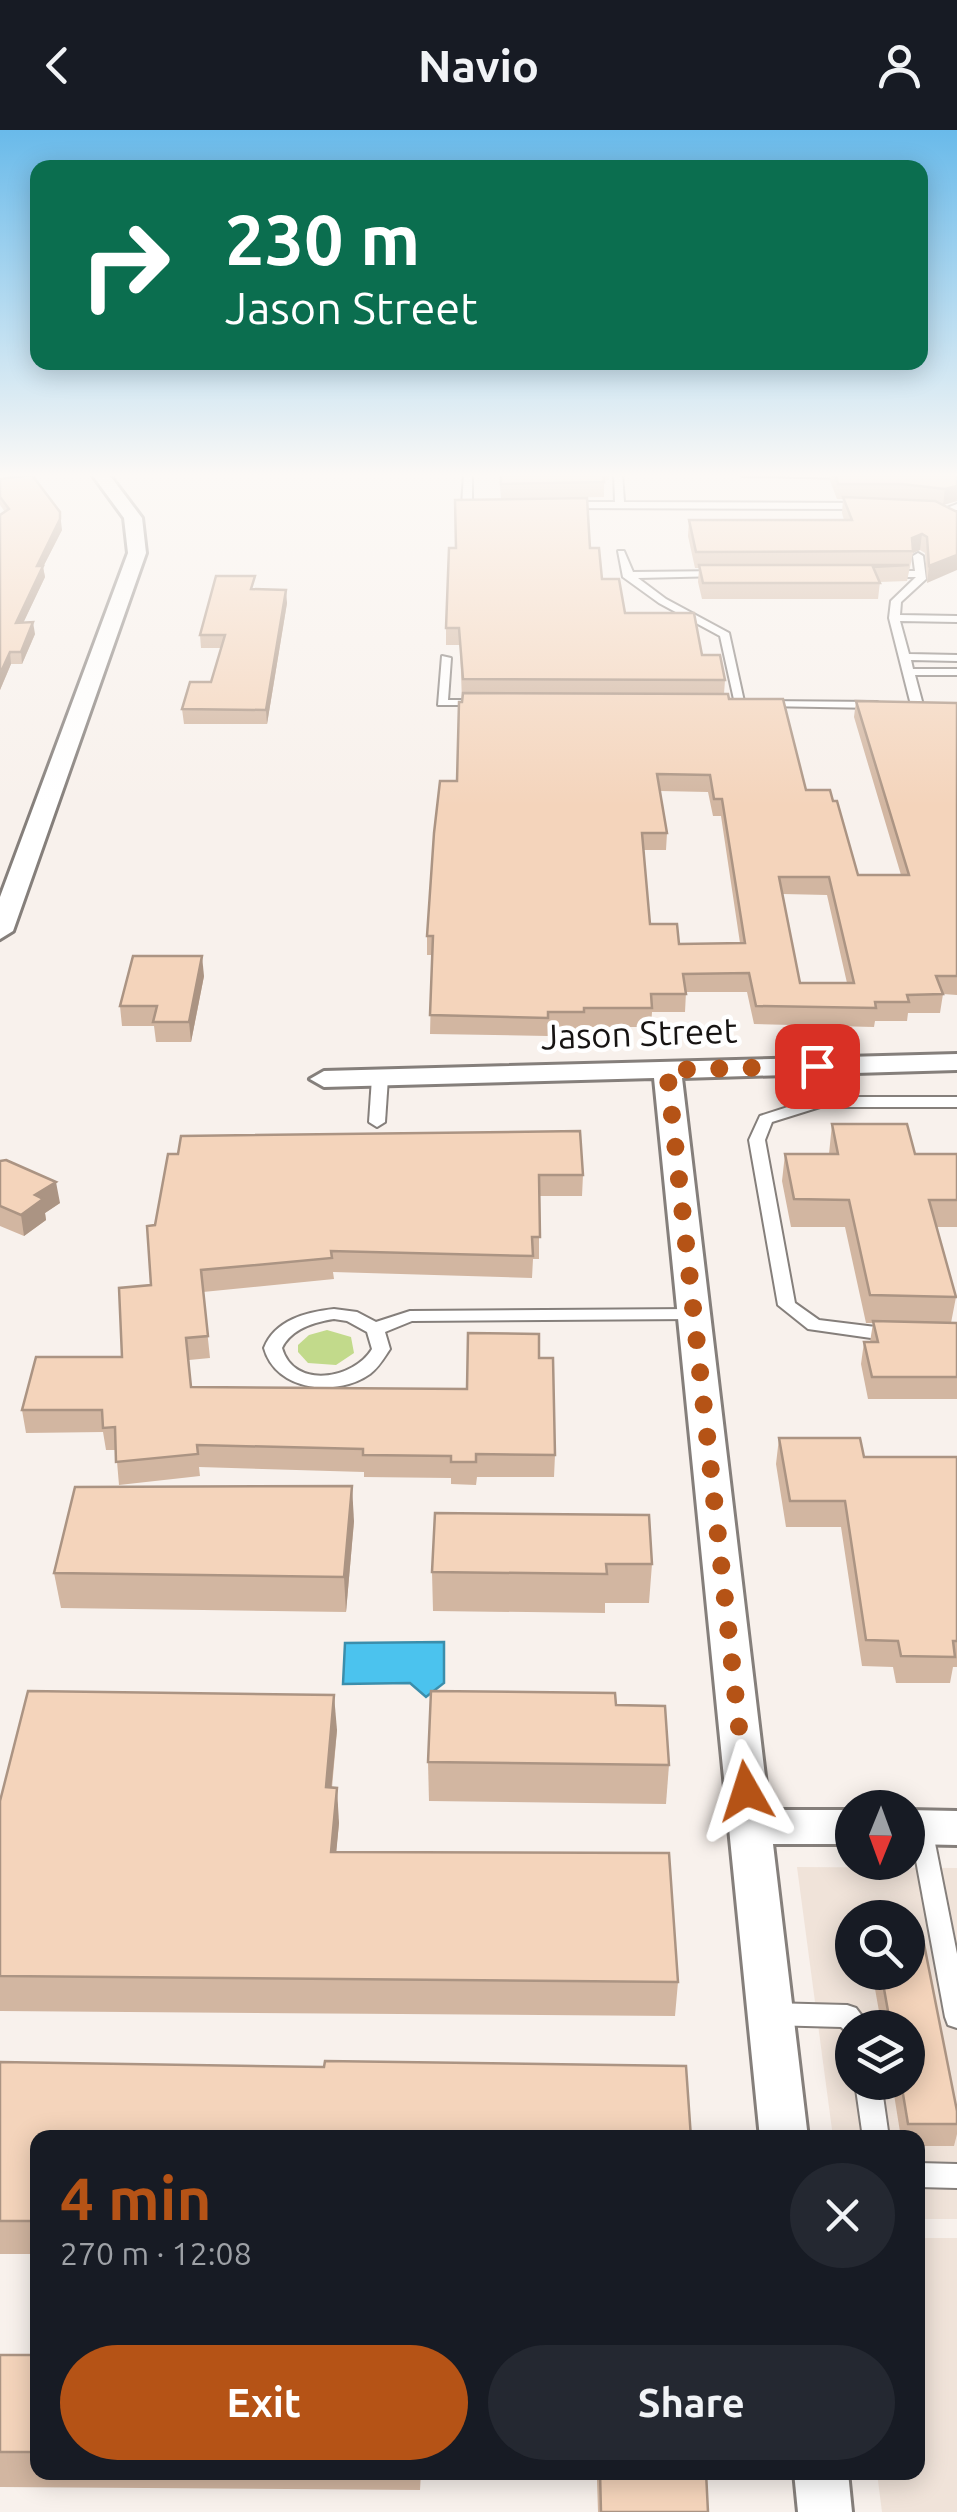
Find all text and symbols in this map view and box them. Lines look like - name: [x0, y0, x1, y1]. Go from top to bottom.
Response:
- icon: back: [30, 38, 85, 93]
- icon: person: [872, 38, 927, 93]
- text: Navio: [418, 40, 539, 91]
- icon: right: [60, 200, 190, 330]
- text: 230 m: [225, 200, 420, 278]
- text: Jason Street: [225, 282, 478, 333]
- street label: Jason Street: [540, 1010, 738, 1056]
- pin: [775, 1024, 860, 1109]
- icon: arrive: [790, 1039, 845, 1094]
- position arrow: [694, 1739, 798, 1843]
- north arrow: [835, 1790, 925, 1880]
- map controls: [835, 1790, 925, 2100]
- button: search: [835, 1900, 925, 1990]
- button: layers: [835, 2010, 925, 2100]
- button: close: [790, 2163, 895, 2268]
- text: 4 min: [60, 2164, 212, 2231]
- text: 270 m · 12:08: [60, 2235, 252, 2271]
- button: Exit: [60, 2345, 468, 2460]
- button: Share: [488, 2345, 895, 2460]

